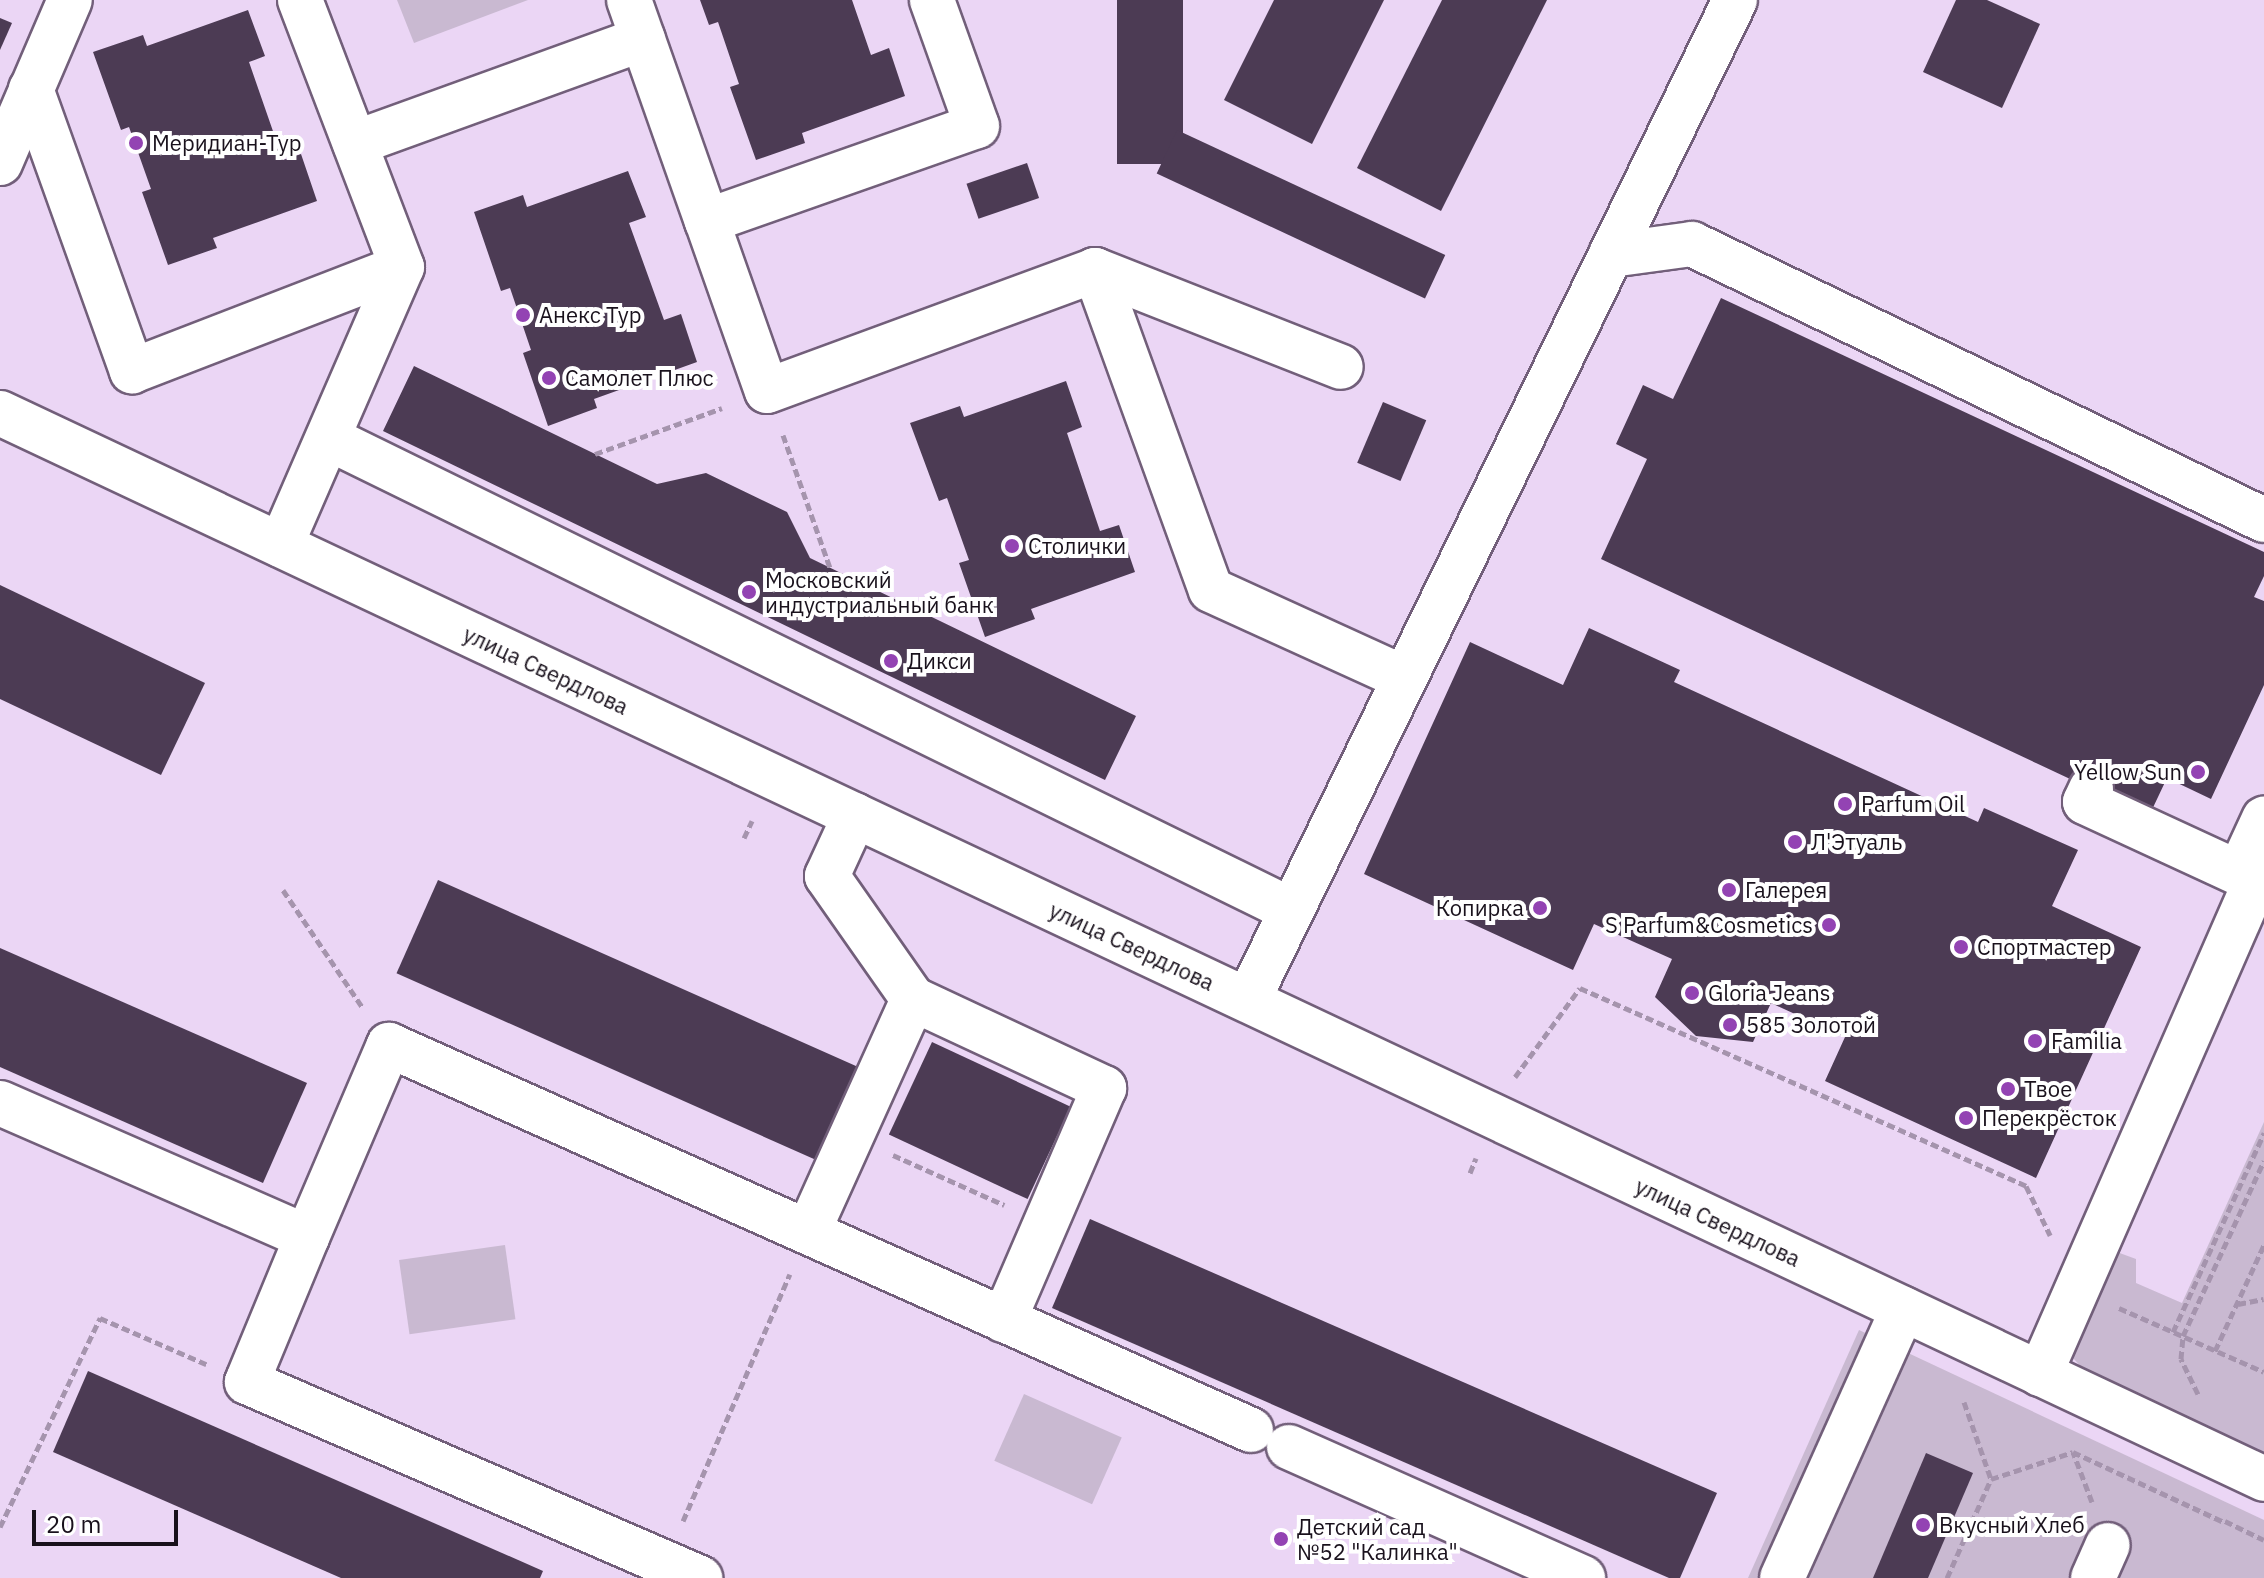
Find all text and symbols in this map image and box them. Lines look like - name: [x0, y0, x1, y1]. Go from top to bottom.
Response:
- place label: Меридиан-Тур: [152, 130, 302, 156]
- marker: Меридиан-Тур: [127, 134, 145, 152]
- place label: Анекс Тур: [539, 302, 642, 328]
- marker: Анекс Тур: [514, 306, 532, 324]
- place label: Самолет Плюс: [565, 365, 714, 391]
- marker: Самолет Плюс: [540, 369, 558, 387]
- place label: Столички: [1028, 533, 1126, 559]
- marker: Столички: [1003, 537, 1021, 555]
- place label: Московский индустриальный банк: [765, 566, 994, 618]
- marker: Московский индустриальный банк: [740, 583, 758, 601]
- street label: улица Свердлова: [459, 620, 633, 720]
- place label: Дикси: [907, 648, 972, 674]
- marker: Дикси: [882, 652, 900, 670]
- place label: Yellow Sun: [2074, 759, 2182, 785]
- marker: Yellow Sun: [2189, 763, 2207, 781]
- place label: Parfum Oil: [1861, 791, 1965, 817]
- marker: Parfum Oil: [1836, 795, 1854, 813]
- place label: Л'Этуаль: [1811, 829, 1902, 855]
- marker: Л'Этуаль: [1786, 833, 1804, 851]
- place label: Галерея: [1745, 877, 1827, 903]
- marker: Галерея: [1720, 881, 1738, 899]
- place label: Копирка: [1436, 895, 1524, 921]
- street label: улица Свердлова: [1045, 896, 1219, 996]
- marker: Копирка: [1531, 899, 1549, 917]
- place label: S Parfum&Cosmetics: [1605, 912, 1813, 938]
- marker: S Parfum&Cosmetics: [1820, 916, 1838, 934]
- place label: Спортмастер: [1977, 934, 2112, 960]
- marker: Спортмастер: [1952, 938, 1970, 956]
- place label: Gloria Jeans: [1708, 980, 1830, 1006]
- marker: Gloria Jeans: [1683, 984, 1701, 1002]
- place label: 585 Золотой: [1746, 1012, 1876, 1038]
- marker: 585 Золотой: [1721, 1016, 1739, 1034]
- place label: Familia: [2051, 1028, 2122, 1054]
- marker: Familia: [2026, 1032, 2044, 1050]
- place label: Твое: [2024, 1076, 2072, 1102]
- marker: Твое: [1999, 1080, 2017, 1098]
- place label: Перекрёсток: [1982, 1105, 2117, 1131]
- marker: Перекрёсток: [1957, 1109, 1975, 1127]
- street label: улица Свердлова: [1631, 1172, 1805, 1272]
- scale bar: [36, 1494, 182, 1544]
- text: 20 m: [46, 1508, 101, 1540]
- place label: Вкусный Хлеб: [1939, 1512, 2085, 1538]
- place label: Детский сад №52 "Калинка": [1297, 1513, 1458, 1564]
- marker: Вкусный Хлеб: [1914, 1516, 1932, 1534]
- marker: Детский сад №52 "Калинка": [1272, 1530, 1290, 1548]

